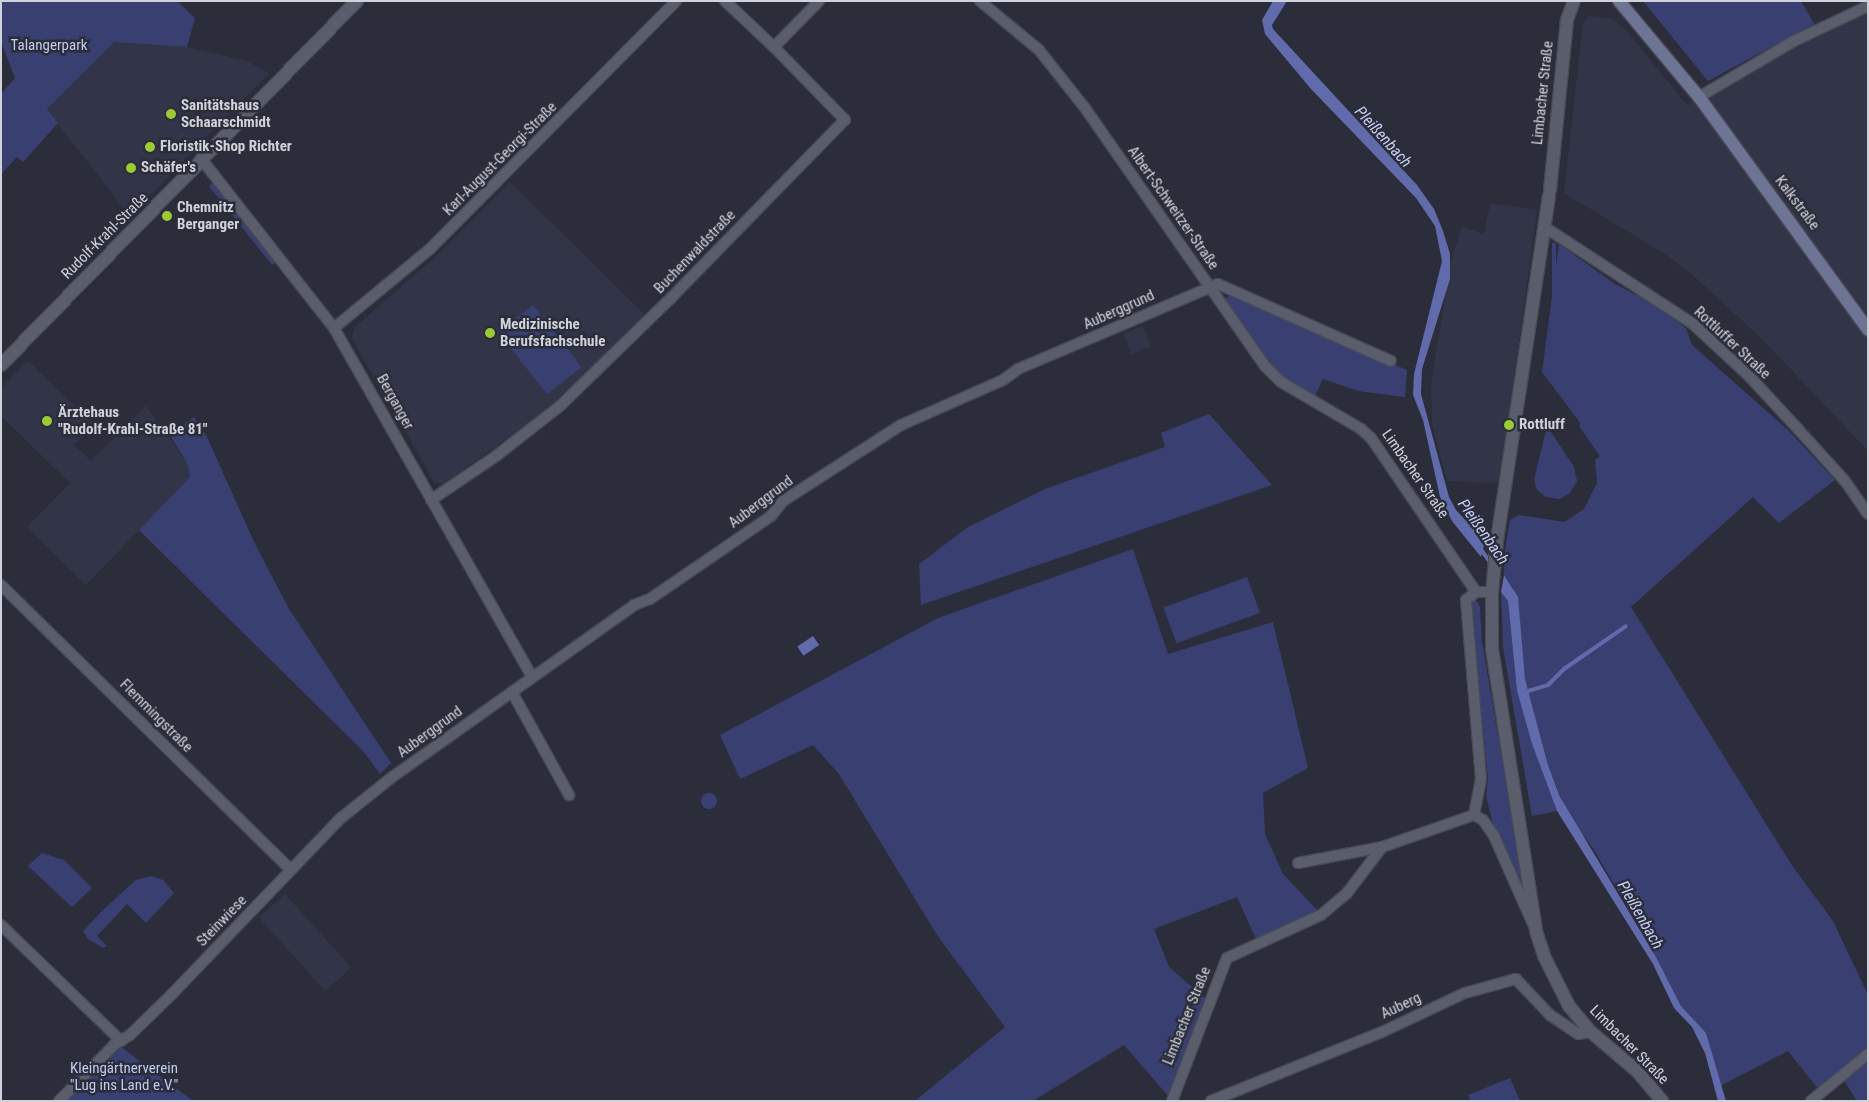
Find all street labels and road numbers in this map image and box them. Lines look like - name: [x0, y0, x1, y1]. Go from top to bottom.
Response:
- street label: Limbacher Straße: [1529, 40, 1557, 146]
- street label: Karl-August-Georgi-Straße: [439, 98, 561, 220]
- street label: Albert-Schweitzer-Straße: [1124, 143, 1222, 273]
- street label: Kalkstraße: [1771, 172, 1823, 234]
- street label: Rudolf-Krahl-Straße: [58, 189, 152, 283]
- street label: Buchenwaldstraße: [651, 206, 739, 298]
- street label: Auberggrund: [1081, 286, 1157, 334]
- street label: Rottluffer Straße: [1690, 303, 1774, 383]
- street label: Berganger: [372, 371, 418, 433]
- street label: Limbacher Straße: [1378, 426, 1452, 522]
- street label: Auberggrund: [725, 472, 797, 532]
- street label: Flemmingstraße: [116, 676, 196, 756]
- street label: Auberggrund: [394, 702, 466, 762]
- street label: Steinwiese: [193, 892, 251, 950]
- street label: Limbacher Straße: [1159, 964, 1215, 1068]
- street label: Auberg: [1378, 989, 1424, 1023]
- street label: Limbacher Straße: [1586, 1002, 1672, 1088]

